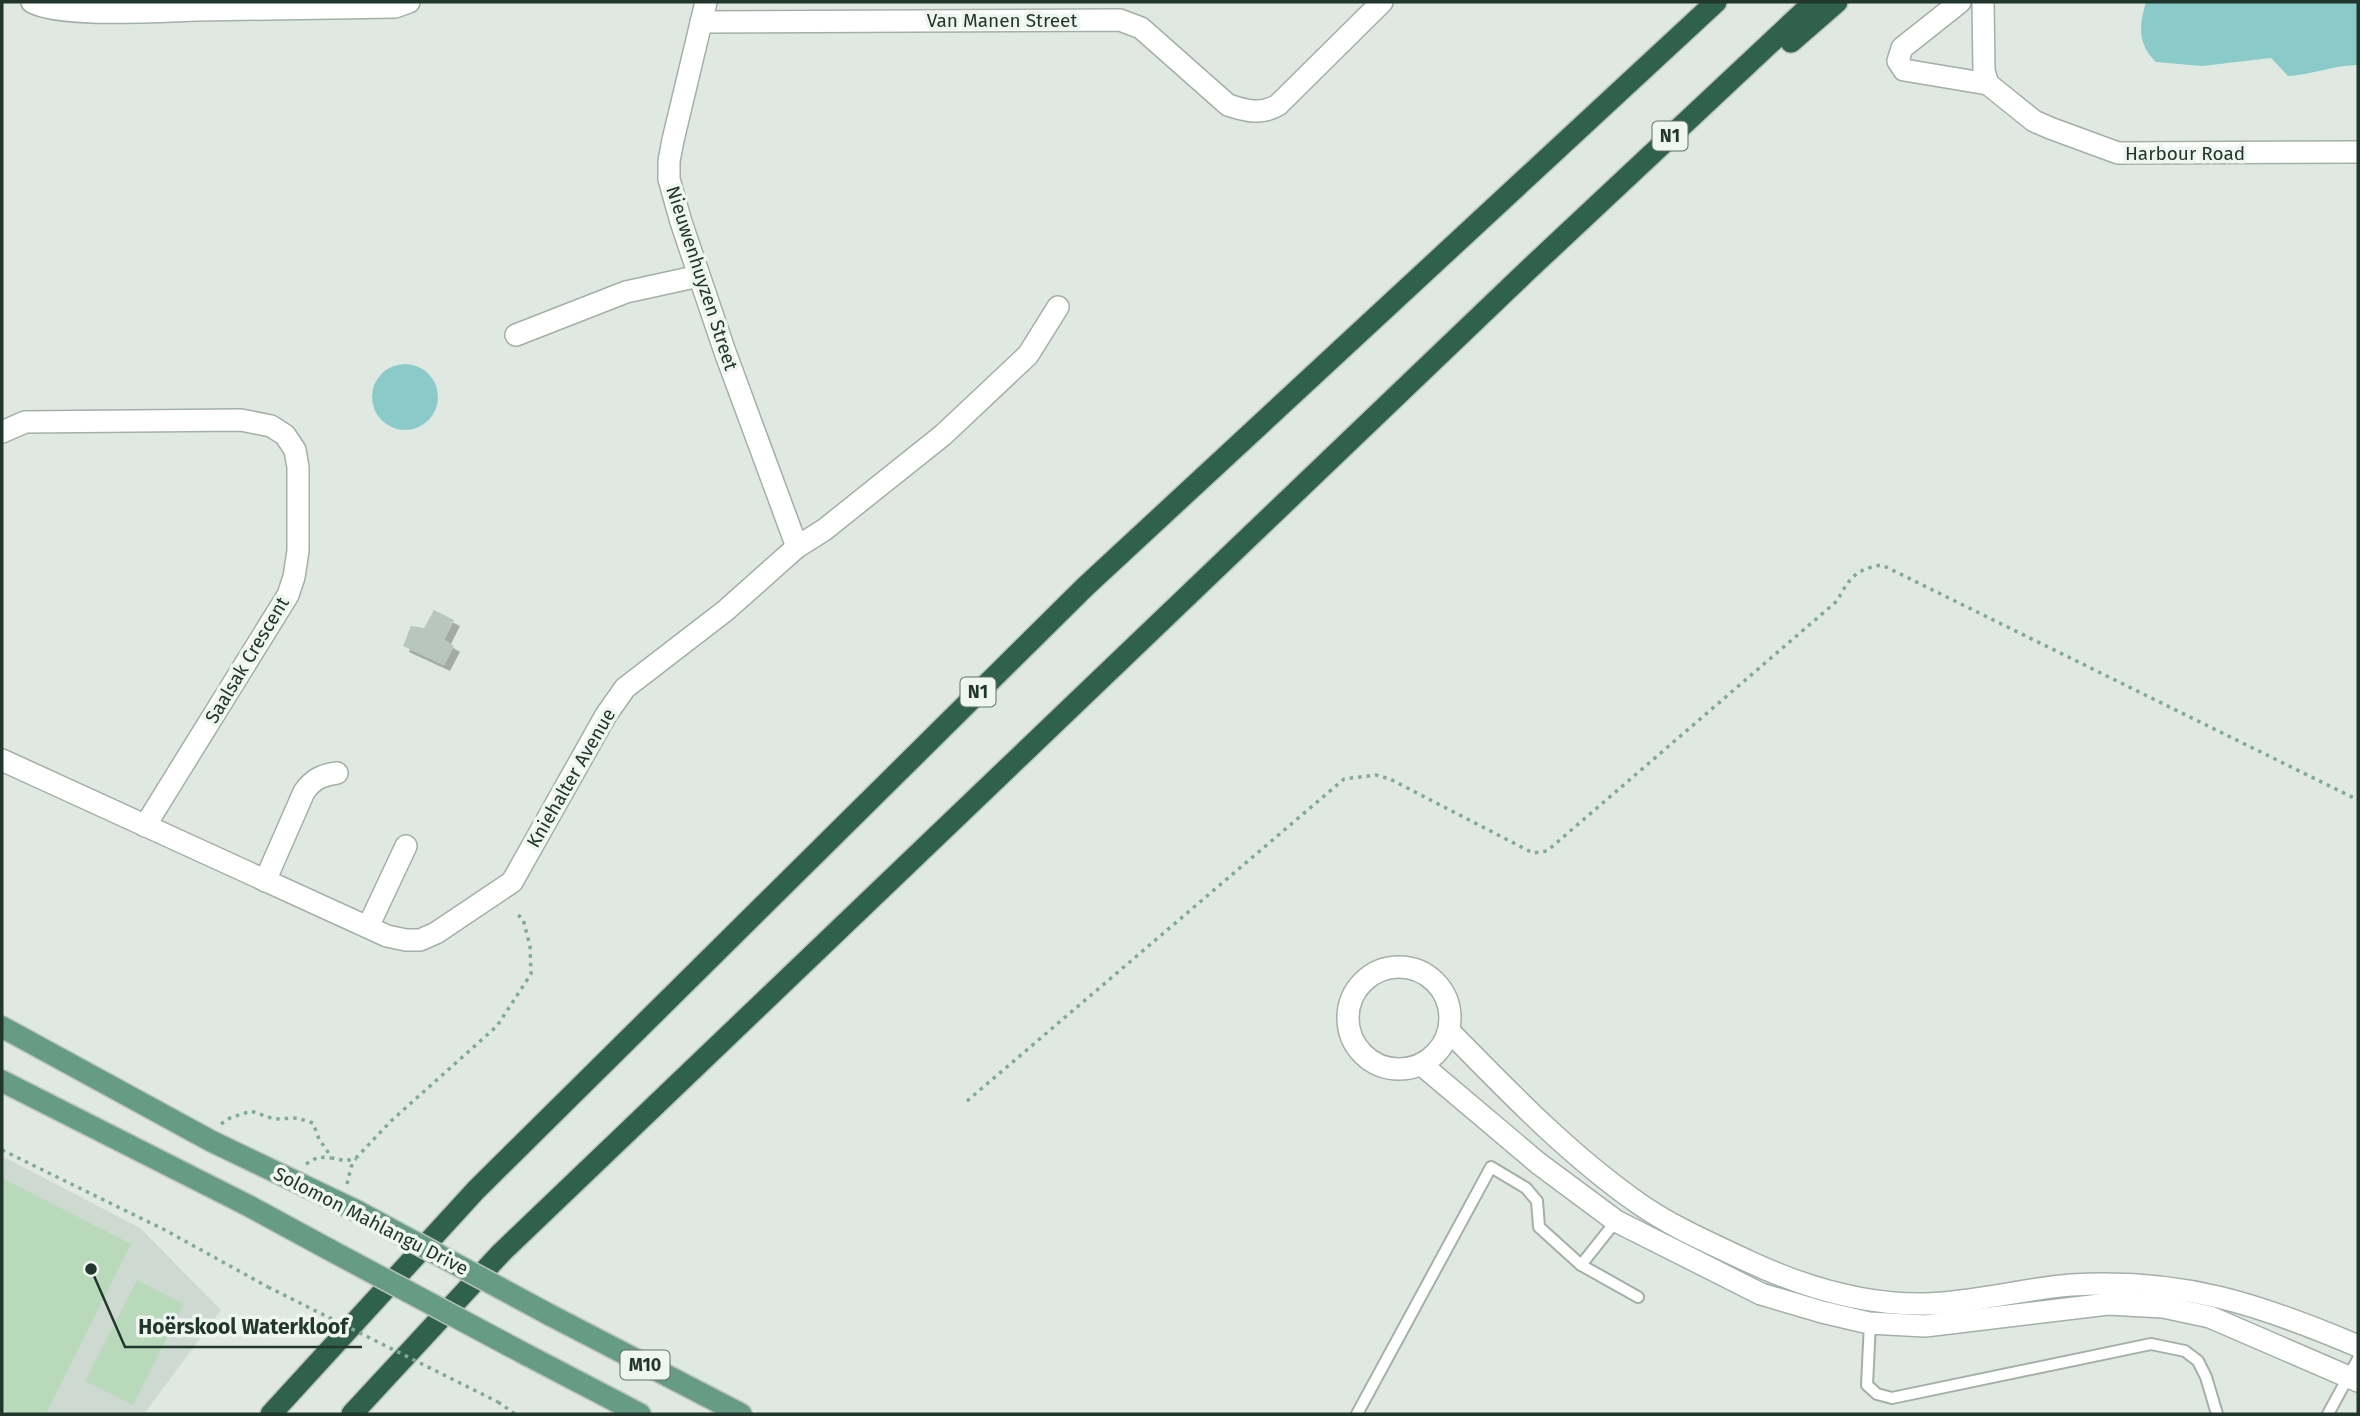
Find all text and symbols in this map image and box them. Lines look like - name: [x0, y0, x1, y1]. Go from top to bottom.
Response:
- street label: Van Manen Street: [927, 9, 1077, 32]
- road number: N1: [1652, 121, 1688, 150]
- street label: Harbour Road: [2125, 142, 2245, 165]
- street label: Nieuwenhuyzen Street: [661, 183, 743, 373]
- street label: Saalsak Crescent: [200, 592, 294, 727]
- road number: N1: [960, 678, 996, 706]
- street label: Kniehalter Avenue: [522, 704, 620, 852]
- street label: Solomon Mahlangu Drive: [270, 1162, 472, 1280]
- callout: Hoërskool Waterkloof: [125, 1305, 362, 1347]
- text: Hoërskool Waterkloof: [138, 1314, 350, 1340]
- road number: M10: [620, 1350, 670, 1380]

